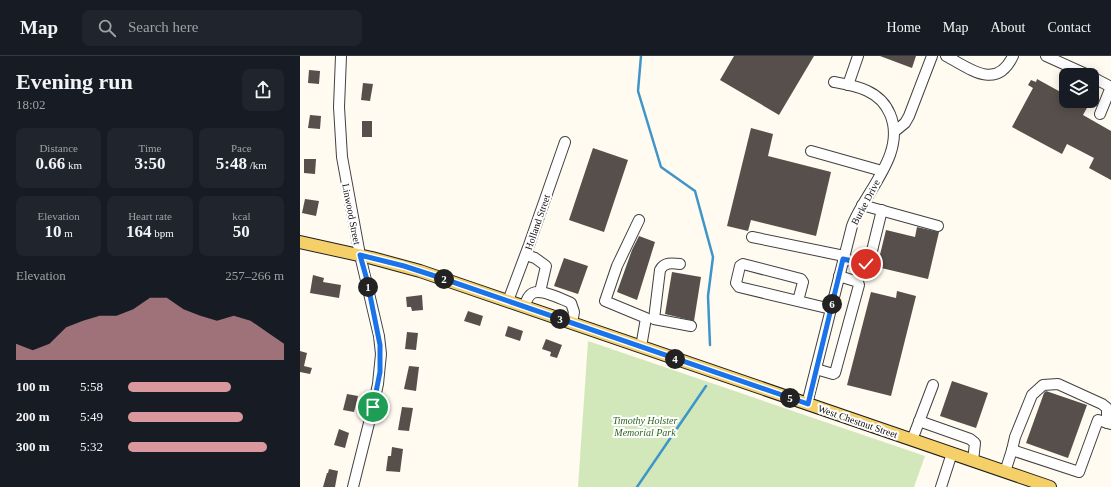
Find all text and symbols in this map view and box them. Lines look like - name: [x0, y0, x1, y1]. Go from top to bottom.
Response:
- search box: [82, 10, 362, 46]
- text: Map: [20, 17, 58, 38]
- icon: search: [96, 17, 118, 39]
- text: Search here: [128, 19, 198, 35]
- text: Home: [887, 20, 921, 35]
- text: Map: [943, 20, 968, 35]
- text: About: [990, 20, 1025, 35]
- text: Contact: [1047, 20, 1091, 35]
- map controls: [1059, 68, 1099, 108]
- button: layers: [1059, 68, 1099, 108]
- text: Evening run: [16, 69, 133, 94]
- button: share: [242, 69, 284, 111]
- text: 18:02: [16, 97, 46, 112]
- text: Distance: [39, 142, 78, 154]
- text: Time: [139, 142, 161, 154]
- text: Pace: [231, 142, 252, 154]
- text: 0.66: [35, 154, 65, 173]
- text: 3:50: [134, 154, 166, 173]
- text: 5:48: [216, 154, 247, 173]
- text: km: [65, 159, 82, 171]
- text: /km: [247, 159, 267, 171]
- street label: Burke Drive: [849, 177, 882, 227]
- street label: Linwood Street: [340, 183, 363, 246]
- street label: Holland Street: [523, 193, 552, 251]
- text: Elevation: [38, 210, 80, 222]
- text: Heart rate: [128, 210, 172, 222]
- text: kcal: [232, 210, 250, 222]
- text: 10: [45, 222, 62, 241]
- text: 164: [126, 222, 152, 241]
- text: 50: [233, 222, 250, 241]
- text: m: [62, 227, 73, 239]
- text: bpm: [152, 227, 174, 239]
- pin: [849, 247, 883, 281]
- icon: check: [855, 253, 877, 275]
- text: Elevation: [16, 268, 66, 283]
- text: 257–266 m: [225, 268, 284, 283]
- pin: 2: [434, 269, 454, 289]
- text: 2: [441, 273, 447, 285]
- pin: 1: [358, 277, 378, 297]
- text: 1: [365, 281, 371, 293]
- pin: 6: [822, 294, 842, 314]
- text: 6: [829, 298, 835, 310]
- pin: 3: [550, 309, 570, 329]
- text: 3: [557, 313, 563, 325]
- pin: 4: [665, 349, 685, 369]
- text: 4: [672, 353, 678, 365]
- text: 100 m: [16, 379, 50, 394]
- text: 5:58: [80, 379, 103, 394]
- pin: 5: [780, 388, 800, 408]
- pin: [356, 390, 390, 424]
- text: 5: [787, 392, 793, 404]
- icon: arrive: [362, 396, 384, 418]
- street label: West Chestnut Street: [817, 403, 899, 440]
- text: 200 m: [16, 409, 50, 424]
- text: 5:49: [80, 409, 103, 424]
- park label: Timothy Holster Memorial Park: [613, 415, 677, 438]
- text: 300 m: [16, 439, 50, 454]
- text: 5:32: [80, 439, 103, 454]

